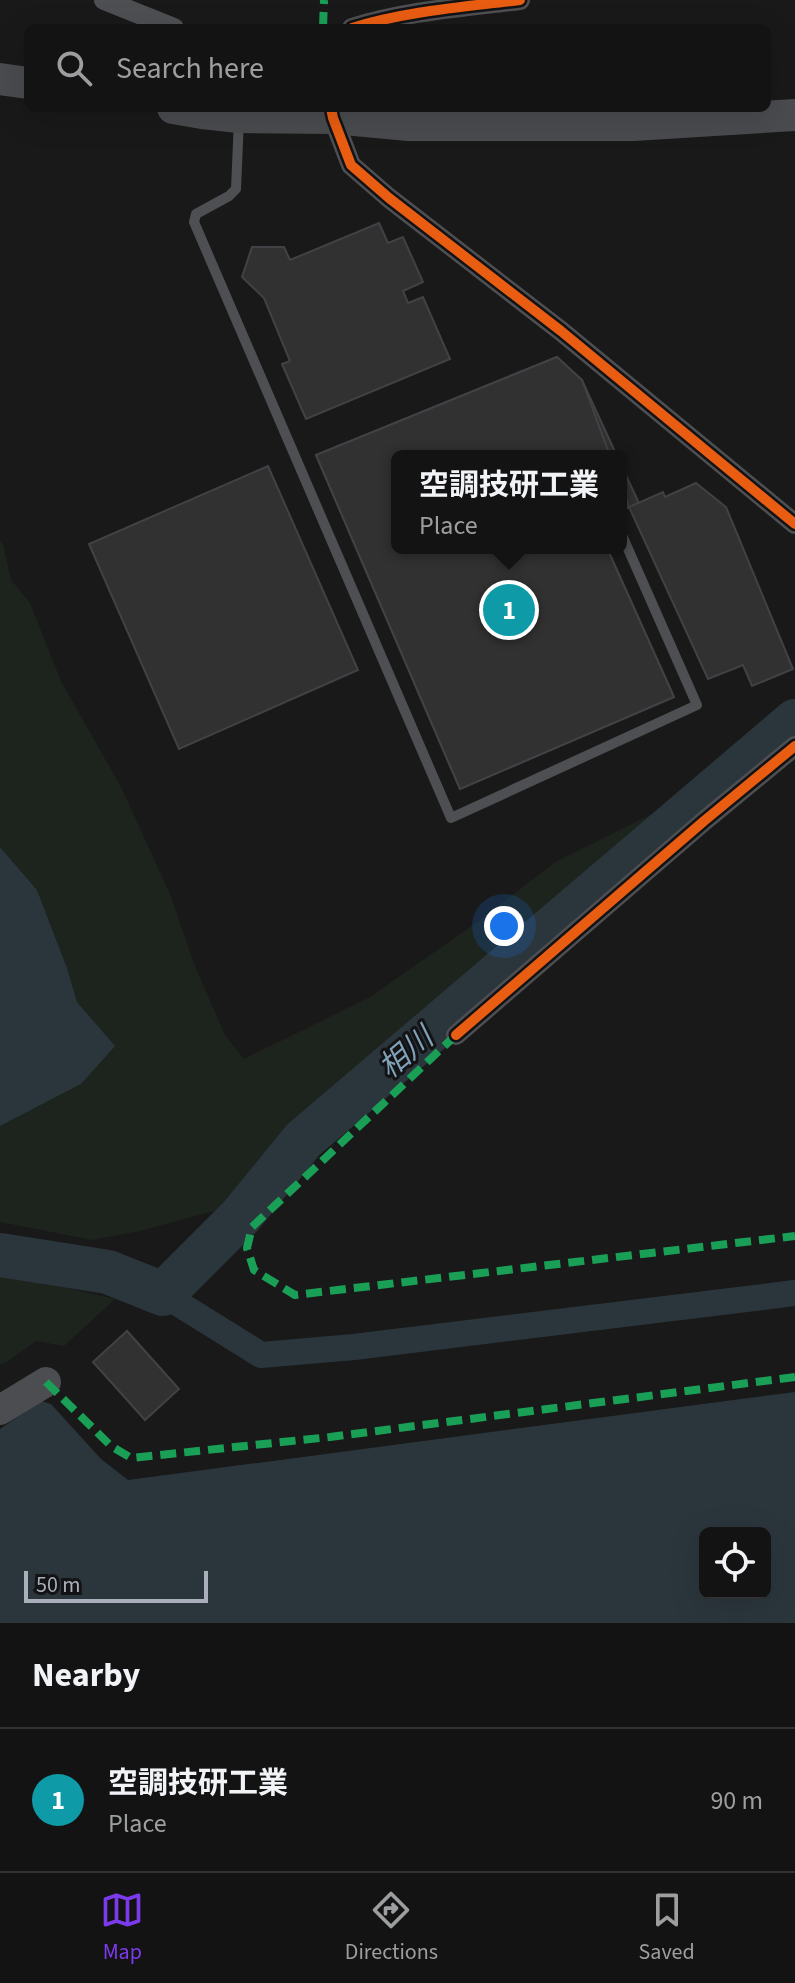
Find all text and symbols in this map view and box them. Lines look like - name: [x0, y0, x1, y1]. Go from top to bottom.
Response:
- search box: [24, 24, 771, 112]
- icon: search: [52, 46, 96, 90]
- text: Search here: [116, 47, 264, 90]
- popup: [391, 450, 627, 554]
- text: 空調技研工業: [419, 464, 599, 507]
- text: Place: [419, 507, 478, 544]
- pin: 1: [483, 580, 535, 640]
- your location: [484, 906, 524, 946]
- water label: 相川: [369, 1015, 445, 1089]
- map controls: [699, 1527, 771, 1599]
- button: locate: [699, 1527, 771, 1599]
- scale bar: [24, 1567, 208, 1603]
- text: 50 m: [36, 1569, 81, 1601]
- text: Nearby: [32, 1651, 140, 1700]
- text: 空調技研工業: [108, 1762, 288, 1805]
- text: 1: [51, 1782, 65, 1819]
- text: 90 m: [710, 1782, 763, 1819]
- text: Place: [108, 1805, 167, 1842]
- tab: Map: [100, 1888, 144, 1968]
- tab: Directions: [345, 1888, 438, 1968]
- tab: Saved: [639, 1888, 695, 1968]

